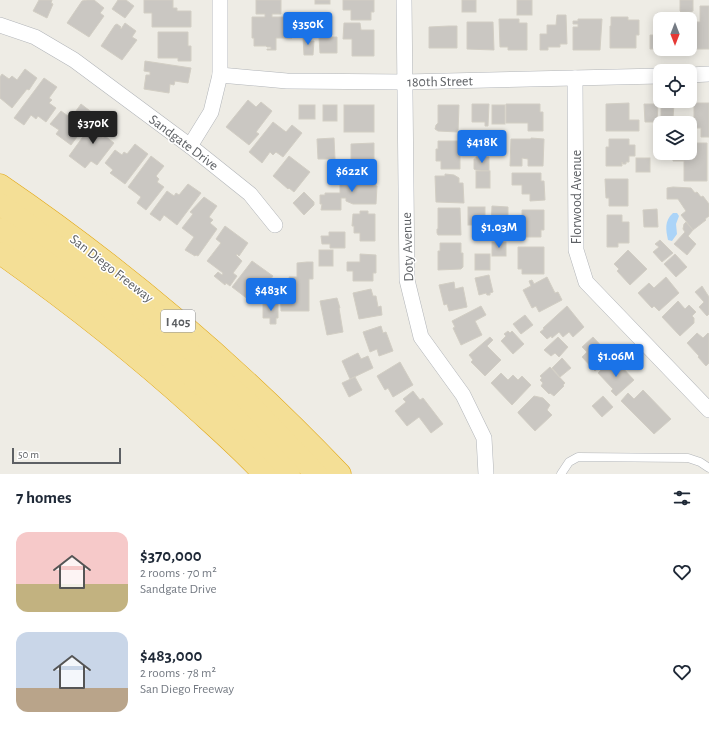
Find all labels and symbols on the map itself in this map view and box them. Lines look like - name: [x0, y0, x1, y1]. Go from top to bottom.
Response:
- pin: $350K: [280, 12, 336, 46]
- north arrow: [653, 12, 697, 56]
- street label: 180th Street: [407, 74, 474, 90]
- pin: $370K: [65, 111, 121, 145]
- street label: Sandgate Drive: [146, 112, 221, 173]
- pin: $418K: [454, 130, 510, 164]
- street label: Florwood Avenue: [570, 150, 584, 244]
- pin: $622K: [324, 159, 380, 193]
- street label: Doty Avenue: [400, 212, 416, 282]
- pin: $1.03M: [466, 215, 532, 249]
- street label: San Diego Freeway: [67, 232, 156, 306]
- pin: $483K: [243, 278, 299, 312]
- road number: I 405: [161, 310, 195, 332]
- pin: $1.06M: [583, 344, 649, 378]
- scale bar: [12, 446, 121, 465]

